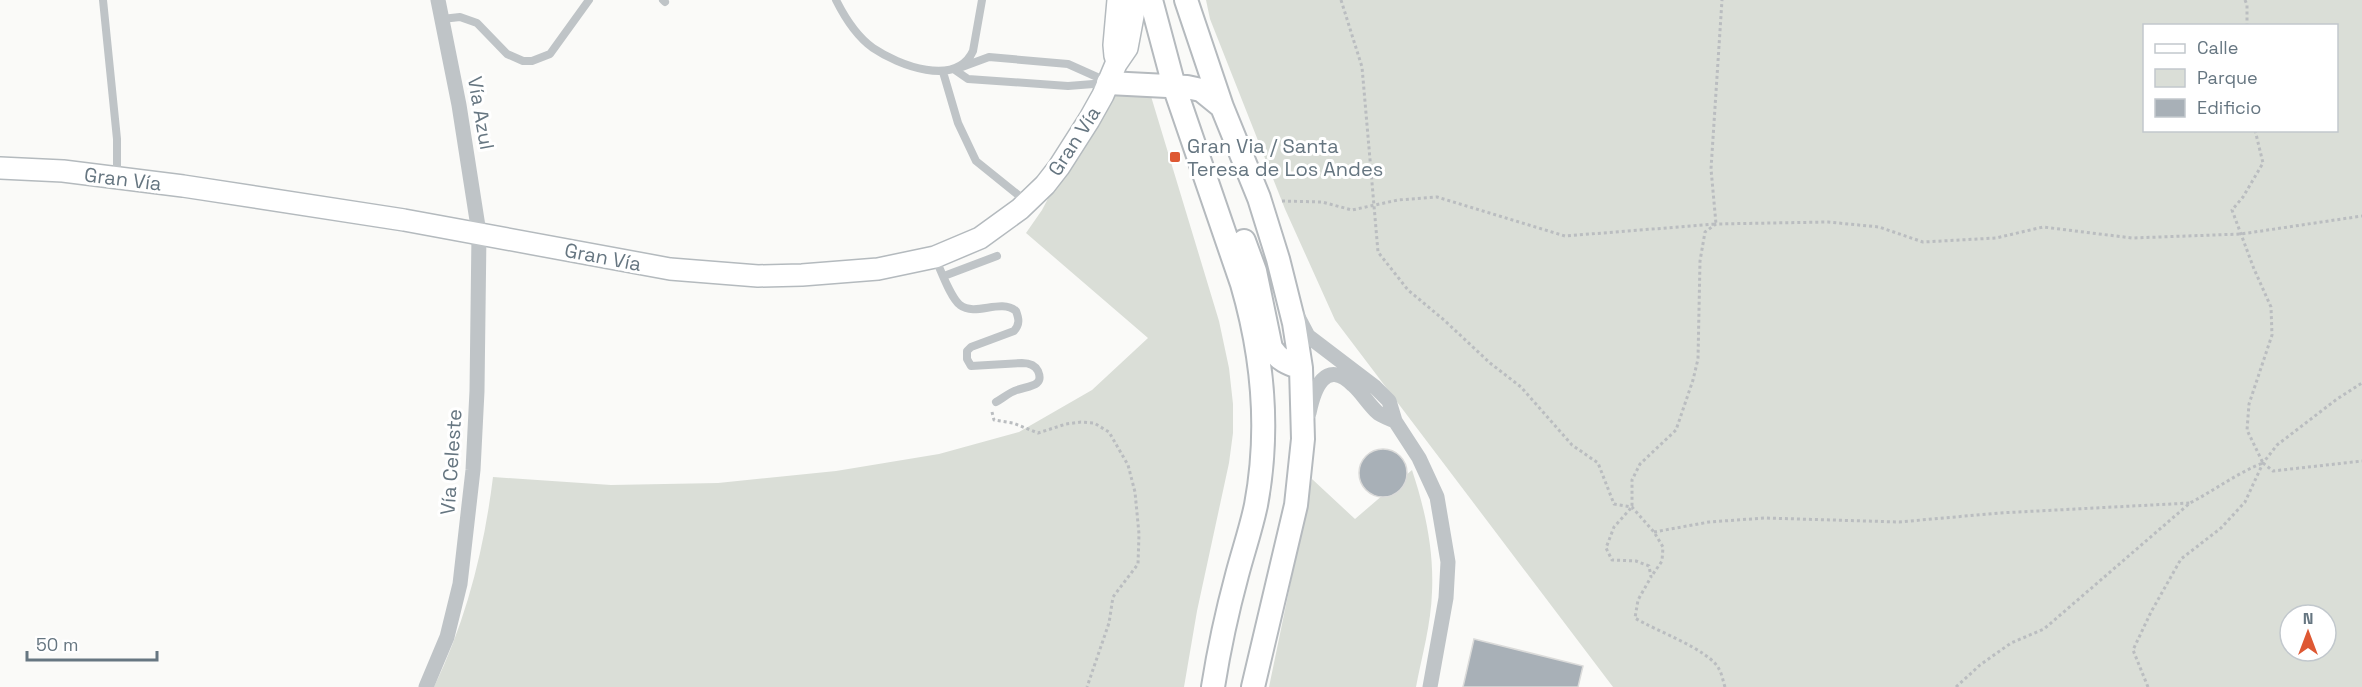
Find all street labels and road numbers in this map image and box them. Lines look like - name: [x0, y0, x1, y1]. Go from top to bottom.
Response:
- street label: Vía Azul: [462, 74, 500, 152]
- street label: Gran Vía: [1042, 101, 1106, 181]
- street label: Gran Vía: [83, 161, 163, 197]
- street label: Gran Vía: [562, 237, 644, 277]
- street label: Vía Celeste: [434, 408, 468, 516]

